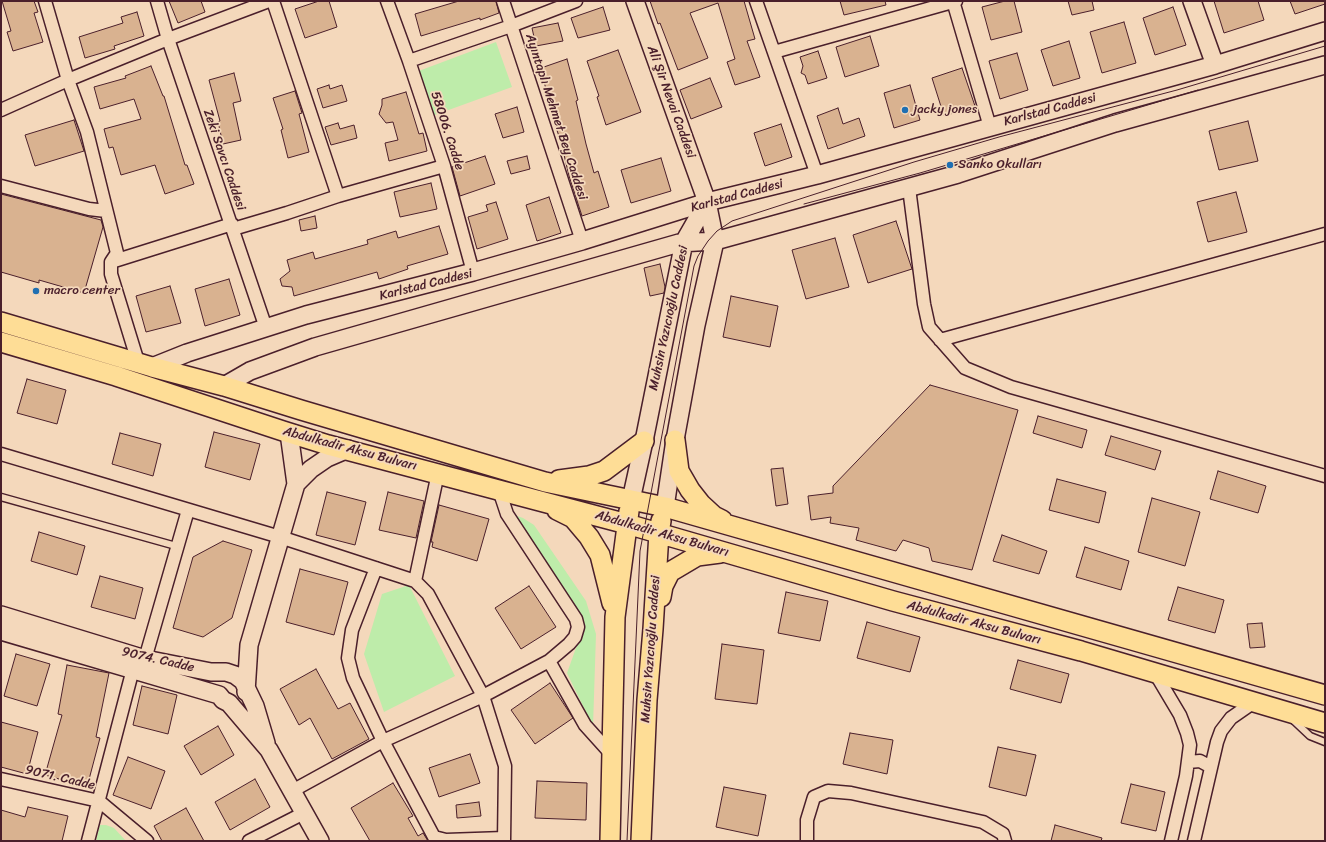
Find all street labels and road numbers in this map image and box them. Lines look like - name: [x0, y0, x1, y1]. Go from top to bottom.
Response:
- street label: Ayıntaplı Mehmet Bey Caddesi: [522, 32, 590, 202]
- street label: Ali Şir Nevai Caddesi: [643, 43, 699, 161]
- street label: 58006. Cadde: [427, 90, 467, 172]
- street label: Karlstad Caddesi: [1002, 90, 1098, 130]
- street label: Zeki Savcı Caddesi: [199, 107, 249, 213]
- street label: Karlstad Caddesi: [689, 176, 785, 216]
- street label: Muhsin Yazıcıoğlu Caddesi: [646, 244, 692, 392]
- street label: Karlstad Caddesi: [378, 266, 474, 304]
- street label: Abdulkadir Aksu Bulvarı: [281, 424, 419, 474]
- street label: Abdulkadir Aksu Bulvarı: [594, 507, 730, 561]
- street label: Muhsin Yazıcıoğlu Caddesi: [638, 575, 664, 723]
- street label: Abdulkadir Aksu Bulvarı: [905, 598, 1043, 648]
- street label: 9074. Cadde: [120, 644, 196, 676]
- street label: 9071. Cadde: [23, 762, 97, 794]

